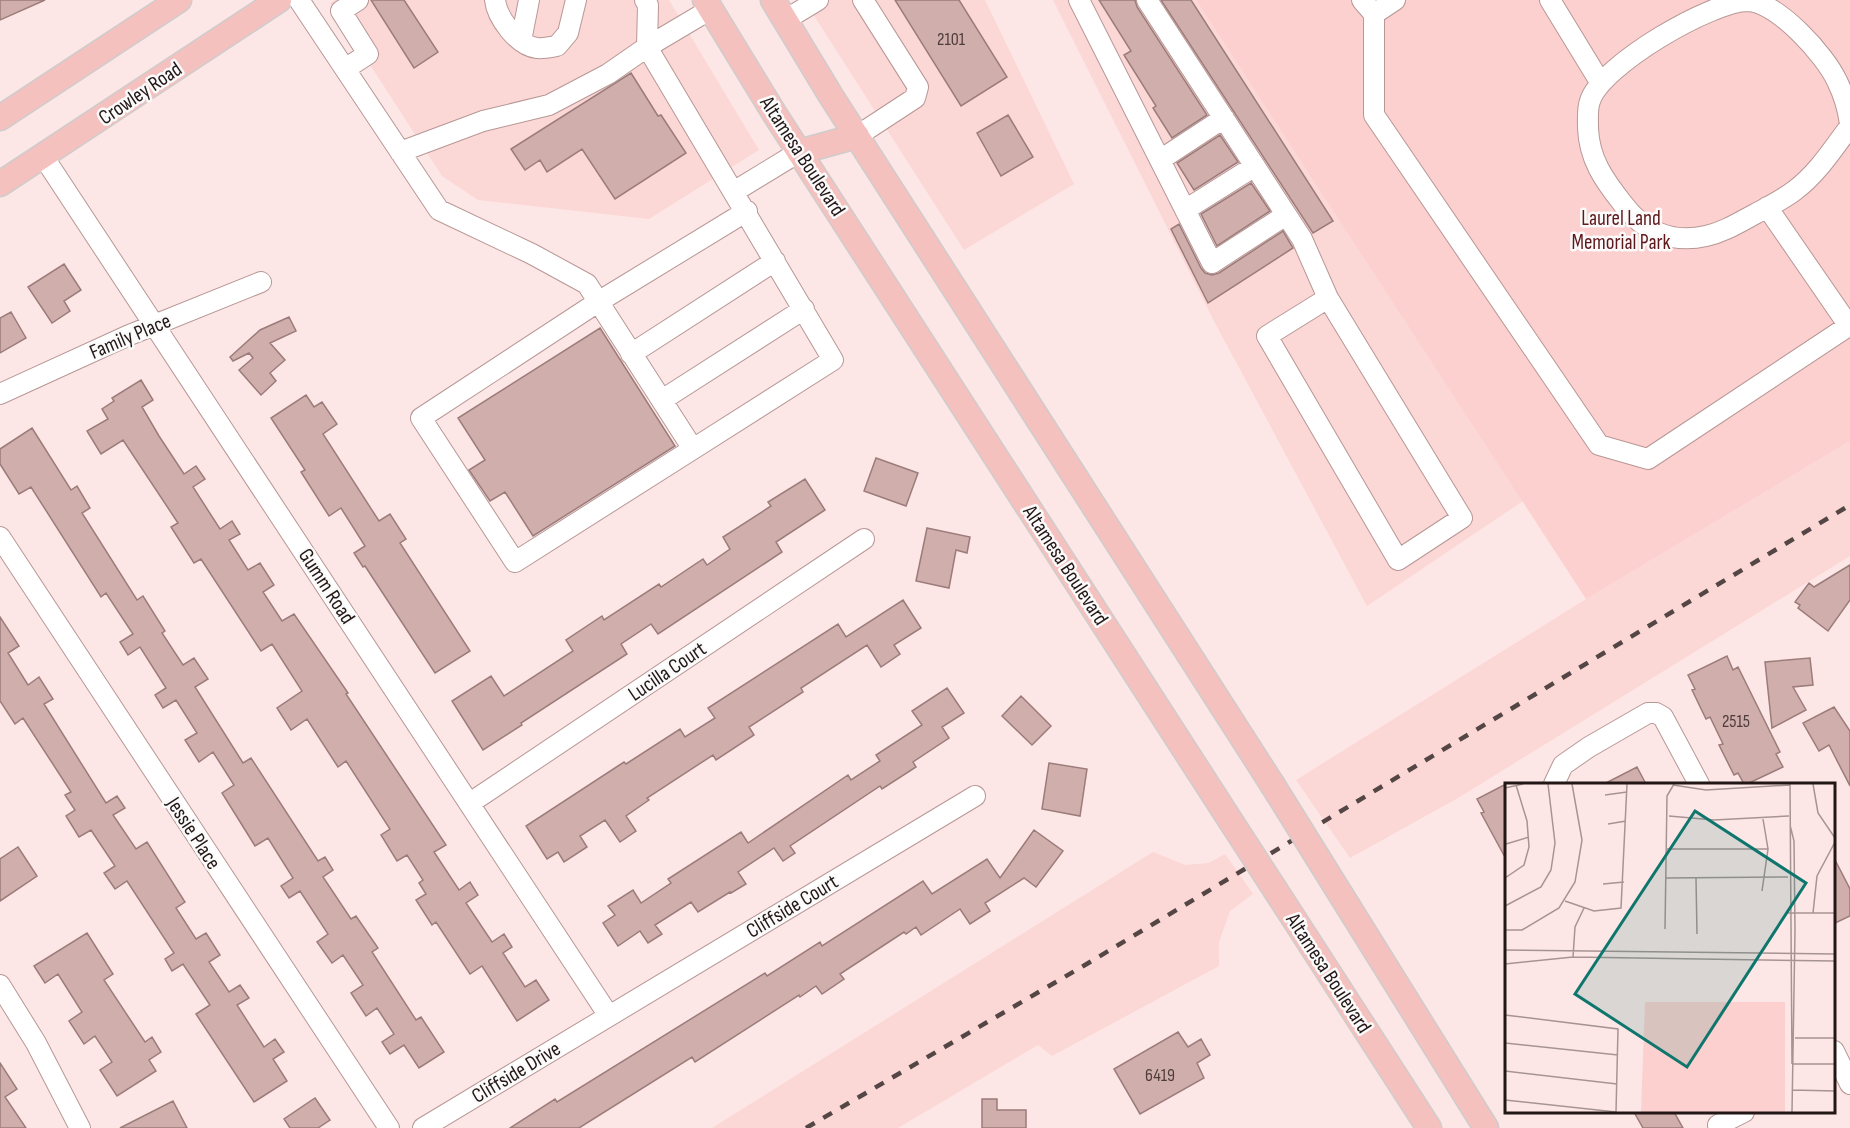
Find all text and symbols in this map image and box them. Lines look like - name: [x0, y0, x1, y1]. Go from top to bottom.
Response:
- house number: 2101: [937, 29, 966, 50]
- street label: Crowley Road: [94, 57, 187, 130]
- street label: Altamesa Boulevard: [754, 91, 851, 221]
- park label: Laurel Land Memorial Park: [1571, 206, 1671, 255]
- street label: Family Place: [86, 308, 175, 365]
- street label: Altamesa Boulevard: [1017, 500, 1114, 630]
- street label: Gumm Road: [293, 544, 360, 629]
- street label: Lucilla Court: [624, 636, 711, 706]
- house number: 2515: [1722, 711, 1750, 732]
- inset map: [1505, 783, 1835, 1113]
- street label: Jessie Place: [161, 792, 226, 874]
- street label: Cliffside Court: [742, 869, 843, 944]
- street label: Altamesa Boulevard: [1280, 908, 1377, 1038]
- street label: Cliffside Drive: [467, 1036, 565, 1109]
- house number: 6419: [1145, 1065, 1175, 1086]

